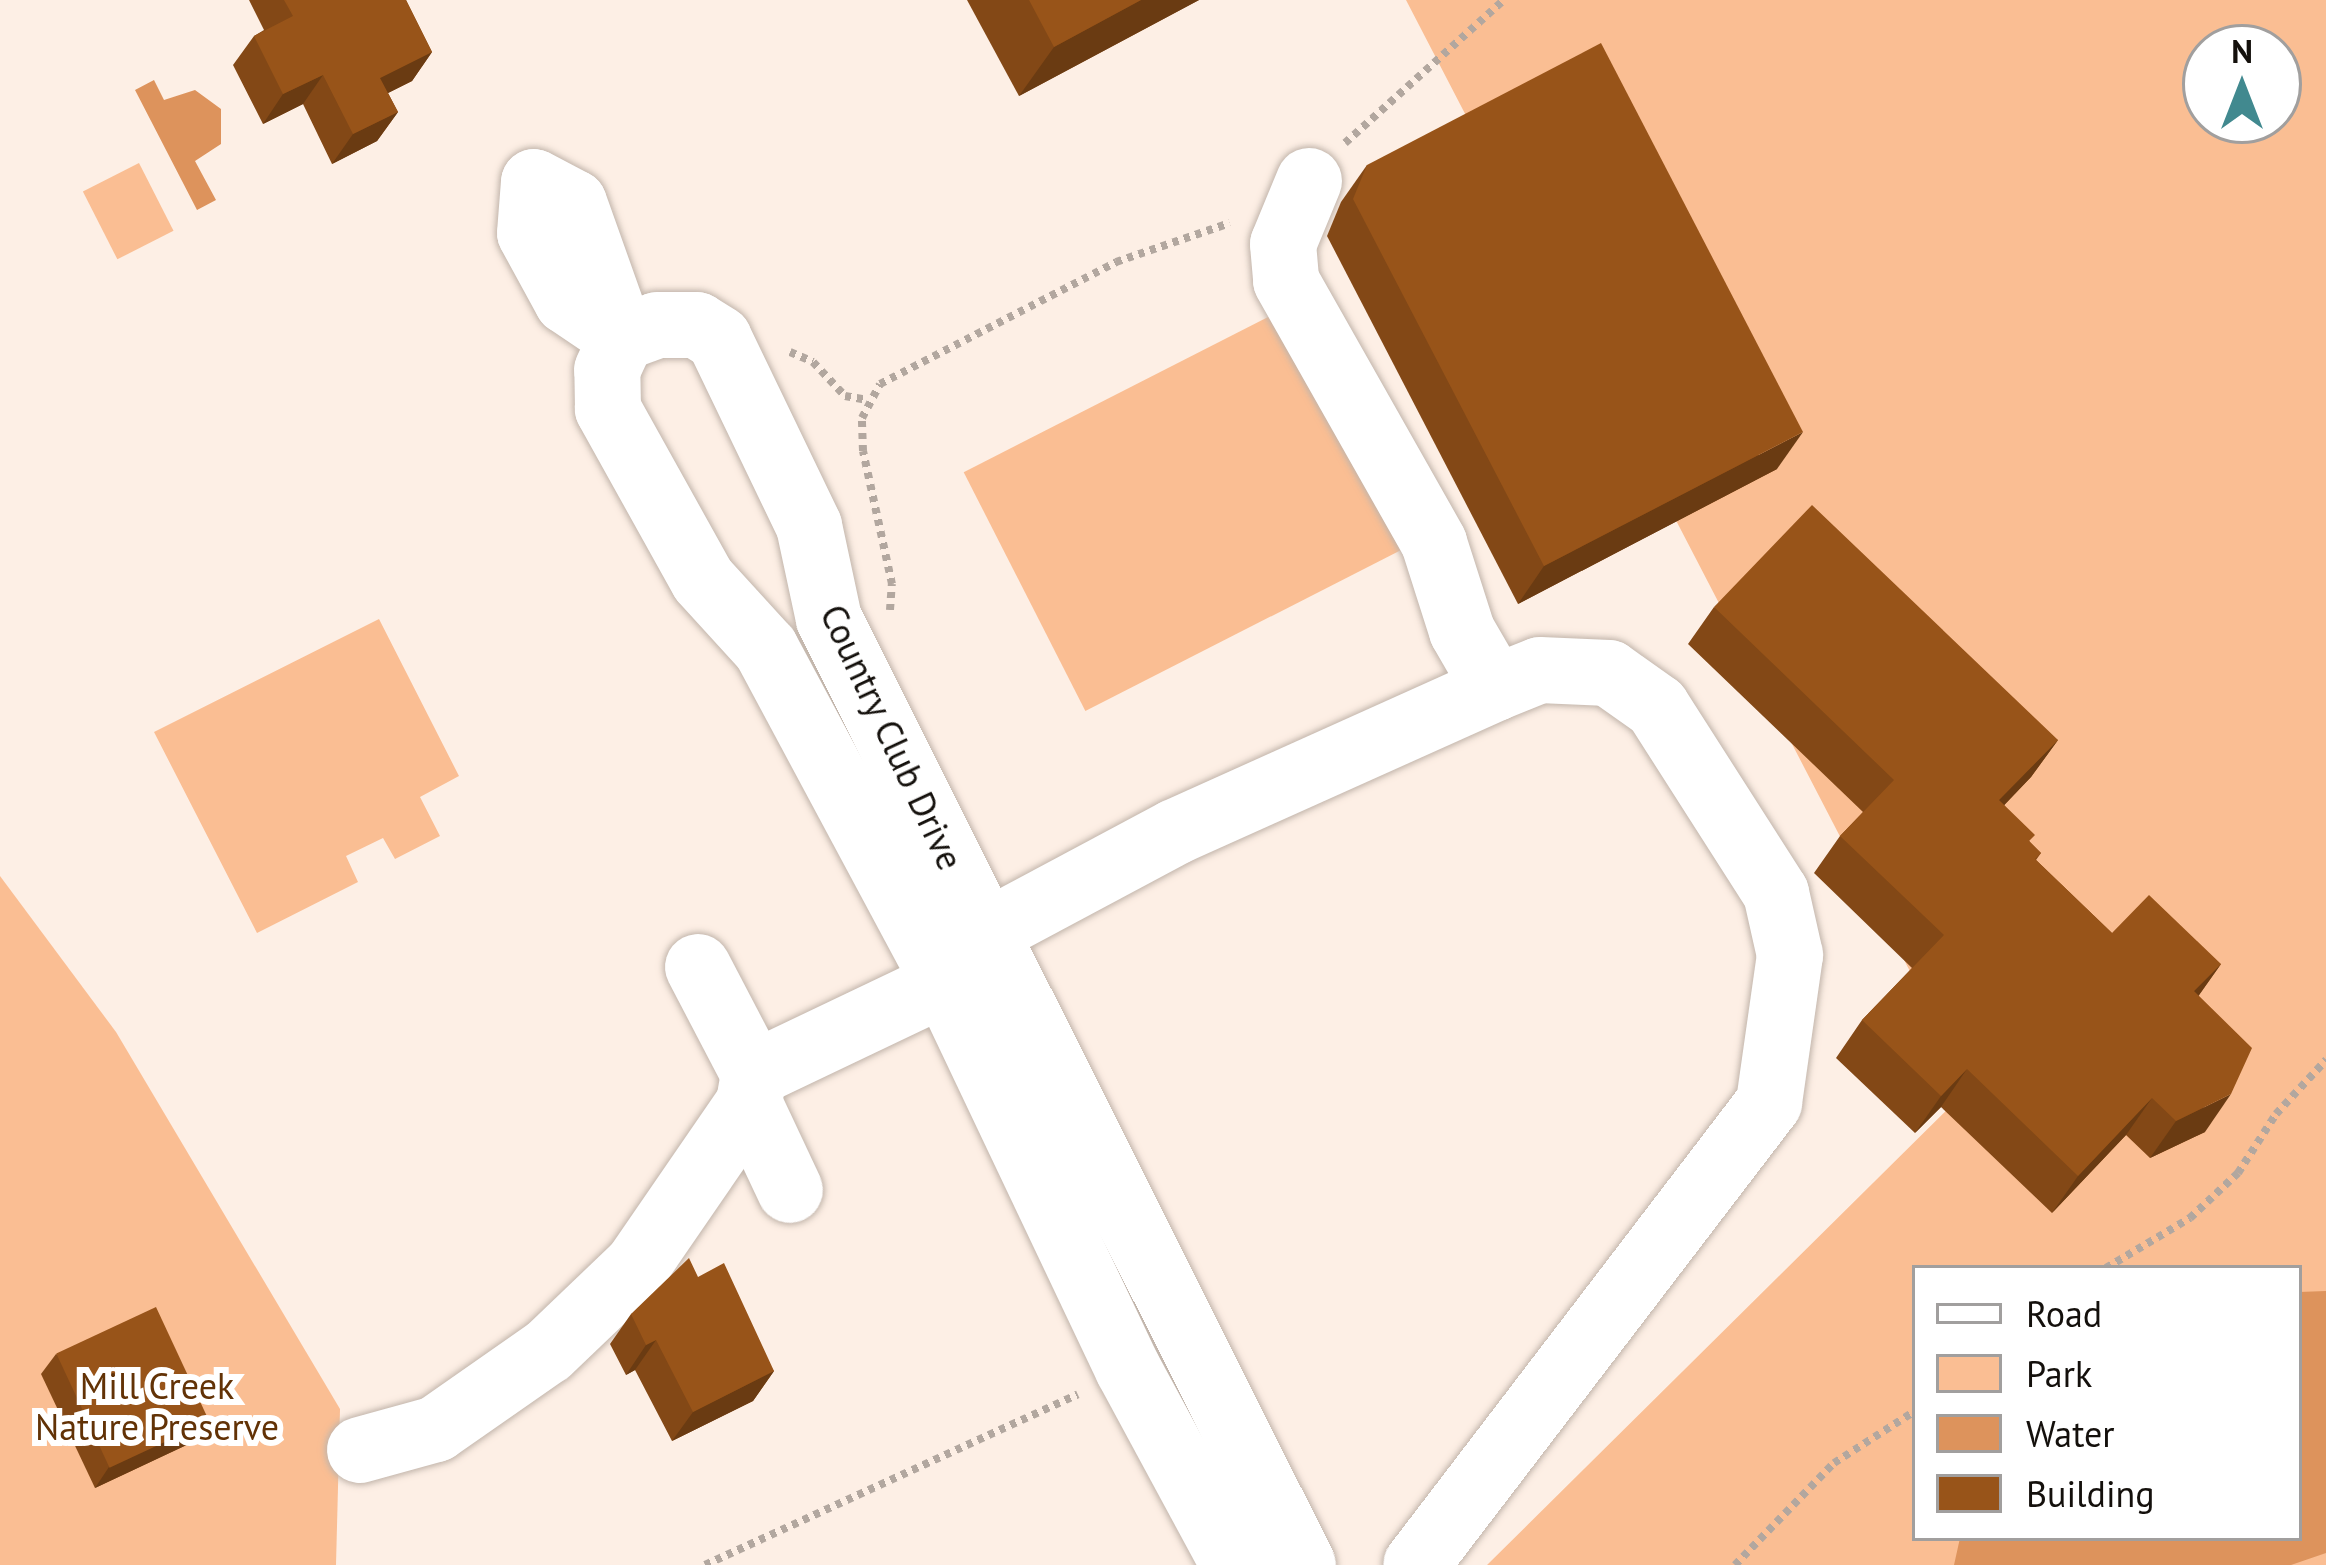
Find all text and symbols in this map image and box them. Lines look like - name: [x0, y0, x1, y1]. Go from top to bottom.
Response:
- north arrow: [2182, 24, 2302, 144]
- text: N: [2231, 29, 2253, 72]
- street label: Country Club Drive: [811, 597, 973, 877]
- legend: [1912, 1265, 2302, 1541]
- text: Road: [2026, 1290, 2102, 1337]
- text: Park: [2026, 1350, 2092, 1397]
- park label: Mill Creek Nature Preserve: [35, 1363, 279, 1448]
- text: Water: [2026, 1410, 2115, 1457]
- text: Building: [2026, 1470, 2155, 1517]

